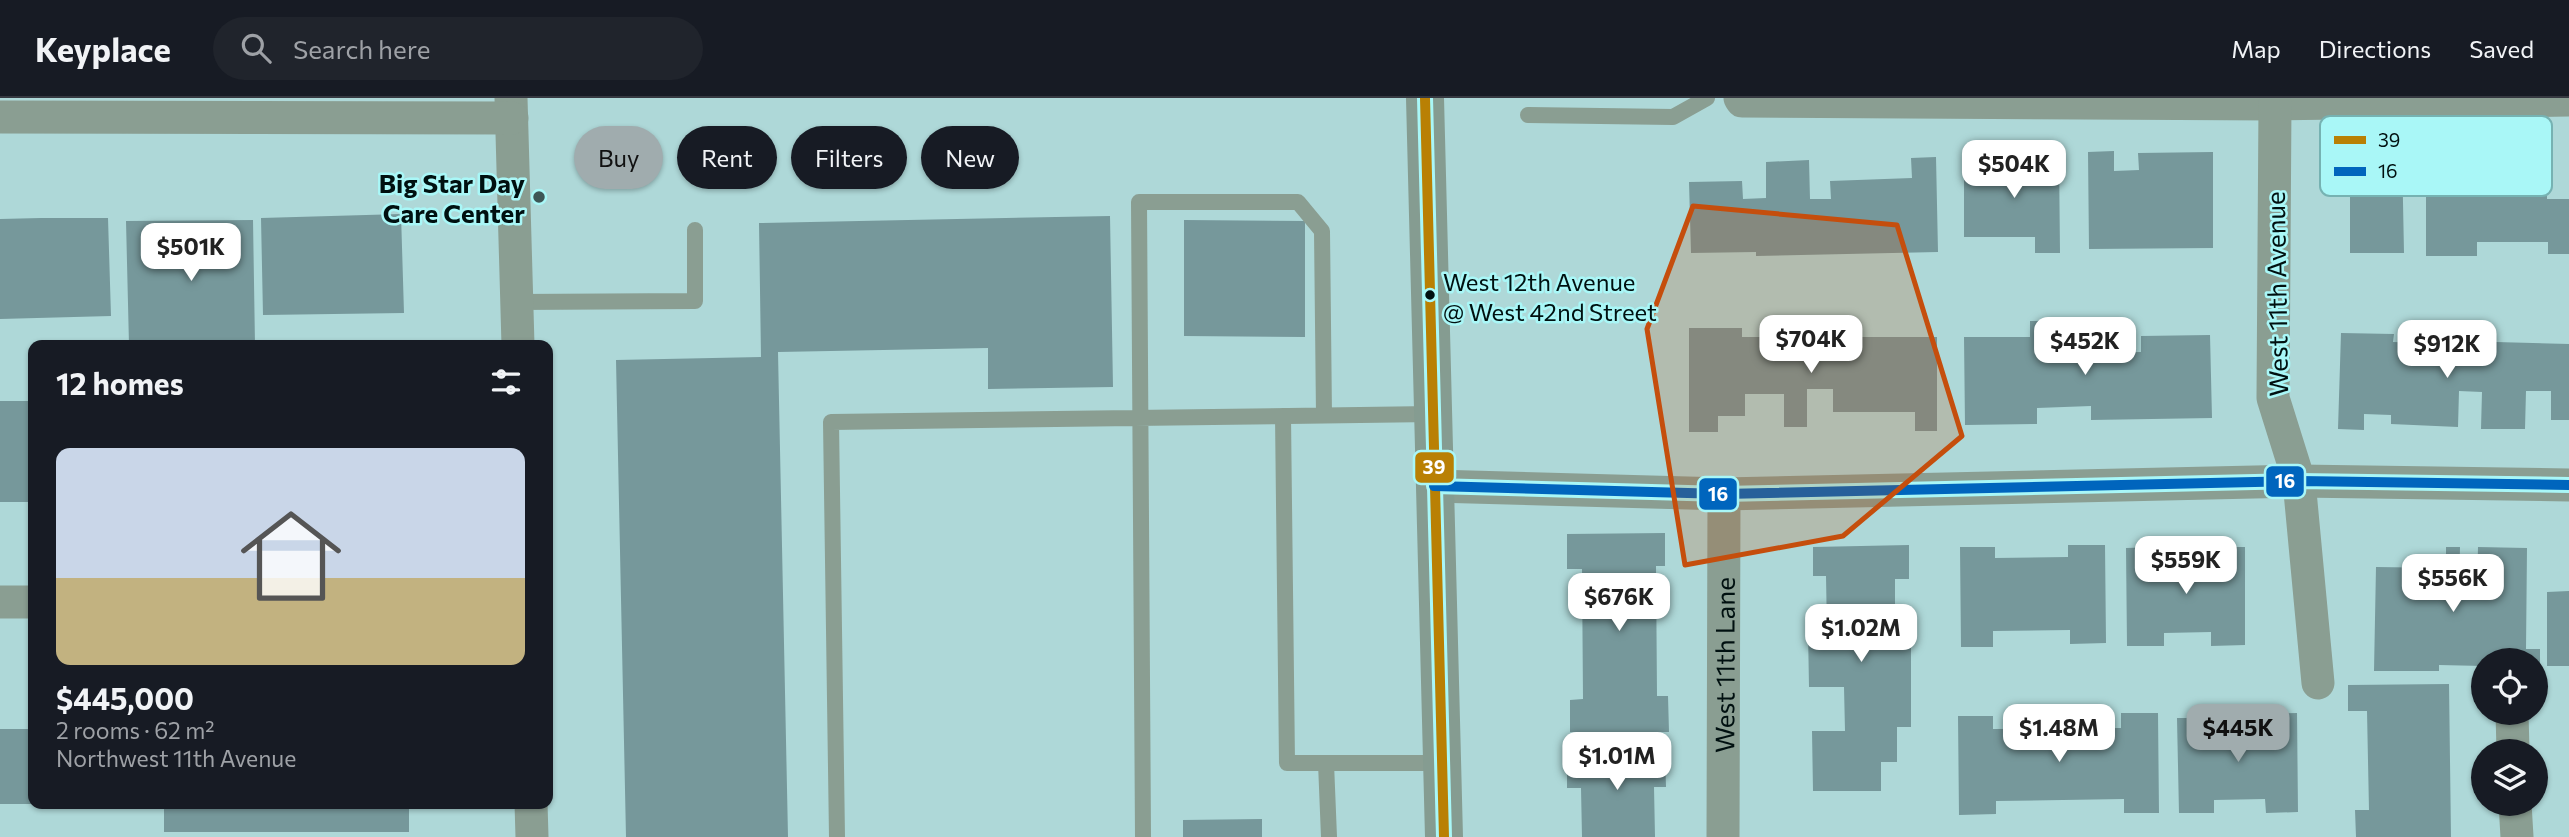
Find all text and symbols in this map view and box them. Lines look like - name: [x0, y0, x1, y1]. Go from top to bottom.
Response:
- search box: [213, 17, 703, 80]
- text: Keyplace: [35, 28, 171, 69]
- icon: search: [237, 29, 275, 67]
- text: Search here: [293, 33, 430, 64]
- text: Map: [2231, 34, 2281, 63]
- text: Directions: [2319, 34, 2431, 63]
- text: Saved: [2469, 34, 2534, 63]
- legend: [2320, 116, 2552, 196]
- chip: Buy: [574, 126, 663, 189]
- chip: Rent: [677, 126, 777, 189]
- chip: Filters: [791, 126, 907, 189]
- chip: New: [921, 126, 1019, 189]
- text: 39: [2378, 128, 2400, 151]
- pin: $504K: [1965, 140, 2063, 200]
- text: $504K: [1978, 149, 2050, 177]
- text: 16: [2378, 159, 2398, 182]
- place label: Big Star Day Care Center: [379, 167, 525, 228]
- marker: Big Star Day Care Center: [531, 189, 547, 205]
- street label: West 11th Avenue: [2259, 191, 2293, 397]
- pin: $501K: [142, 223, 240, 283]
- text: $501K: [157, 232, 225, 260]
- place label: West 12th Avenue @ West 42nd Street: [1443, 267, 1657, 326]
- marker: West 12th Avenue @ West 42nd Street: [1423, 288, 1437, 302]
- pin: $704K: [1762, 316, 1860, 375]
- pin: $452K: [2036, 317, 2134, 377]
- pin: $912K: [2398, 320, 2496, 380]
- text: $704K: [1775, 324, 1847, 352]
- text: $452K: [2050, 326, 2120, 354]
- text: $912K: [2414, 329, 2480, 357]
- icon: filters: [487, 363, 525, 401]
- text: 12 homes: [56, 364, 184, 401]
- line badge: 39: [1414, 451, 1455, 484]
- text: 39: [1423, 455, 1445, 478]
- line badge: 16: [2265, 465, 2305, 498]
- text: 16: [2275, 469, 2295, 492]
- line badge: 16: [1698, 477, 1738, 511]
- text: 16: [1708, 482, 1728, 505]
- icon: home: [228, 493, 354, 619]
- pin: $559K: [2137, 536, 2235, 596]
- text: $559K: [2151, 545, 2221, 573]
- pin: $556K: [2404, 554, 2502, 614]
- text: $556K: [2418, 563, 2488, 591]
- pin: $676K: [1570, 574, 1668, 633]
- street label: West 11th Lane: [1708, 577, 1739, 753]
- text: $676K: [1584, 582, 1654, 610]
- pin: $1.02M: [1804, 604, 1918, 664]
- text: $1.02M: [1821, 613, 1901, 641]
- map controls: [2471, 648, 2548, 816]
- button: locate: [2471, 648, 2548, 725]
- text: $445,000: [56, 679, 194, 716]
- pin: $1.48M: [2002, 704, 2116, 764]
- pin: $445K: [2189, 704, 2287, 764]
- text: $1.48M: [2019, 713, 2099, 741]
- text: $445K: [2203, 713, 2273, 741]
- text: 2 rooms · 62 m²: [56, 716, 215, 744]
- pin: $1.01M: [1560, 732, 1674, 792]
- button: layers: [2471, 739, 2548, 816]
- text: $1.01M: [1578, 741, 1656, 769]
- text: Northwest 11th Avenue: [56, 744, 296, 772]

